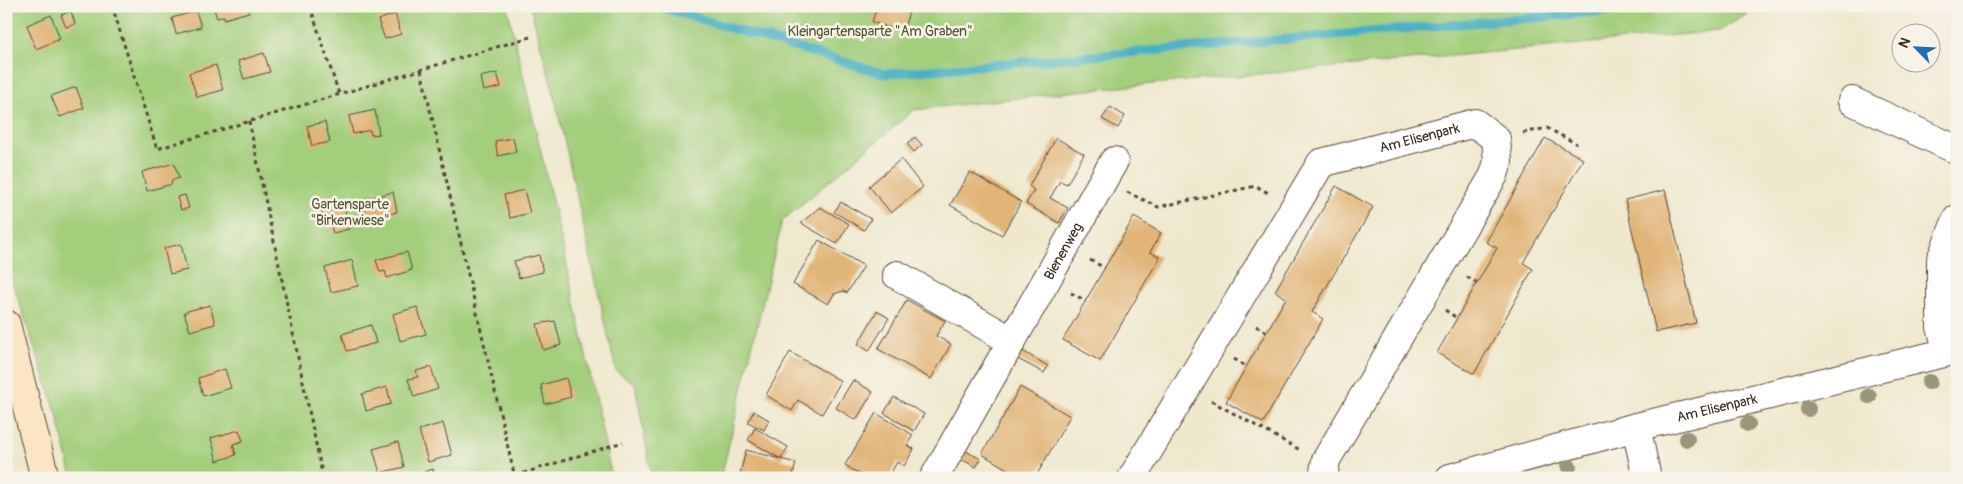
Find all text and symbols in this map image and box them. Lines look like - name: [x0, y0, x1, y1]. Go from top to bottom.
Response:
- north arrow: [1890, 22, 1940, 72]
- park label: Kleingartensparte "Am Graben": [787, 23, 973, 40]
- text: N: [1895, 35, 1914, 51]
- street label: Am Elisenpark: [1377, 119, 1461, 156]
- park label: Gartensparte "Birkenwiese": [310, 196, 390, 229]
- street label: Bienenweg: [1040, 219, 1086, 283]
- street label: Am Elisenpark: [1675, 390, 1759, 425]

